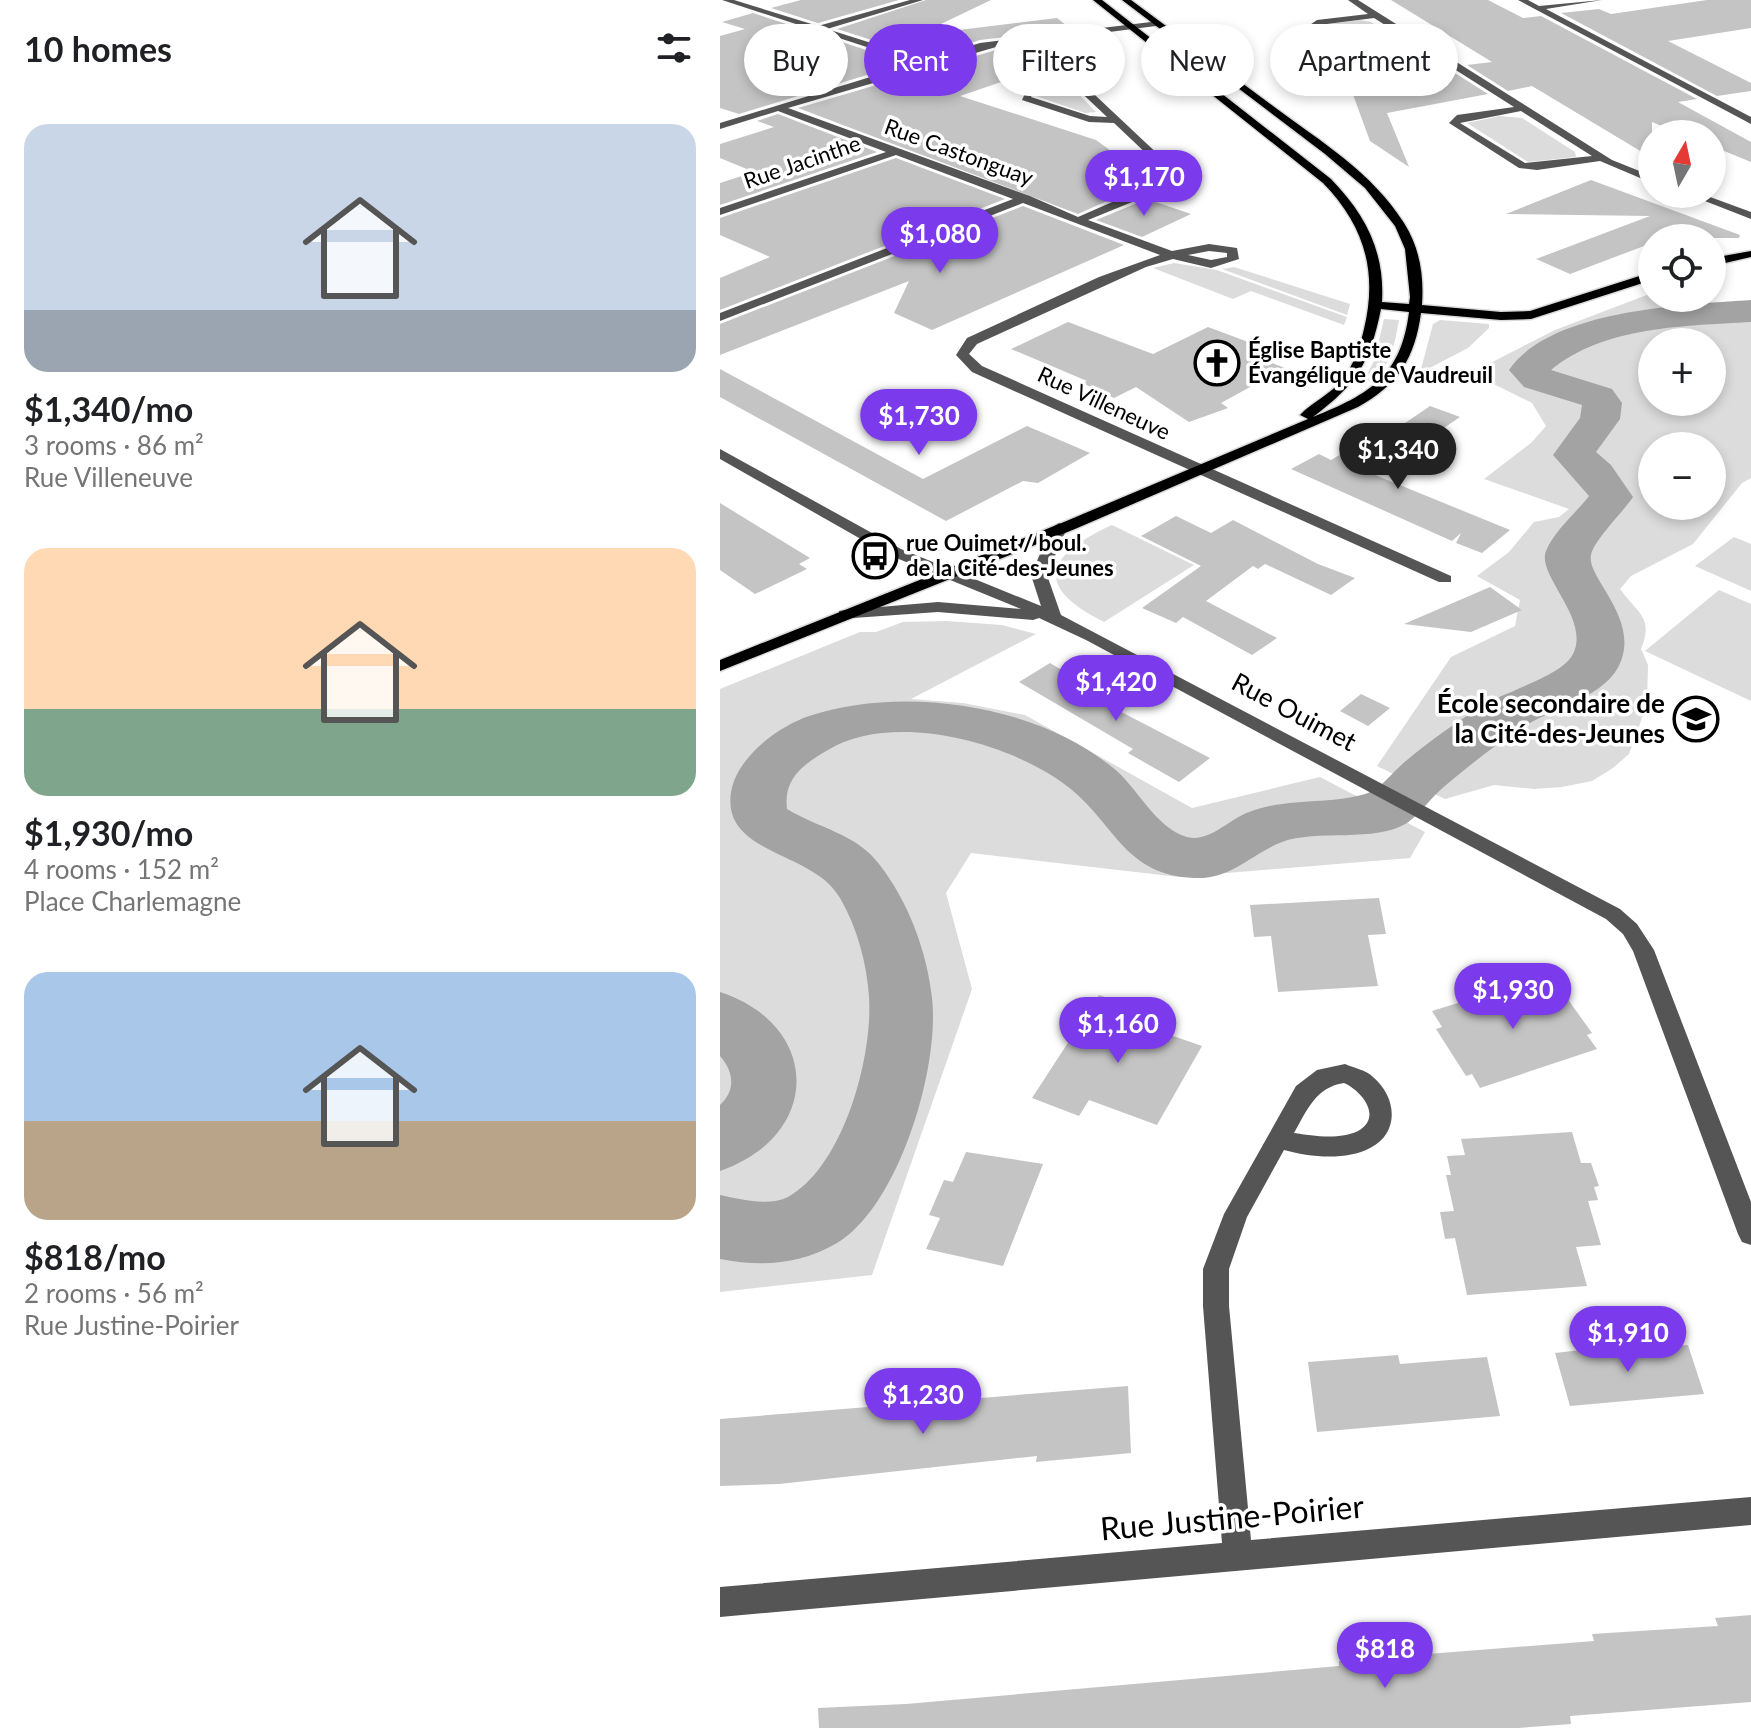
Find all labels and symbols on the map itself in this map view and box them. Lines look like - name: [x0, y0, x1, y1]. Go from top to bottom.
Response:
- street label: Rue Castonguay: [881, 112, 1038, 191]
- north arrow: [1638, 120, 1726, 208]
- street label: Rue Jacinthe: [740, 129, 864, 194]
- pin: $1,170: [1079, 150, 1209, 218]
- pin: $1,080: [875, 207, 1005, 275]
- place label: Église Baptiste Évangélique de Vaudreuil: [1248, 336, 1493, 388]
- church icon: Église Baptiste Évangélique de Vaudreuil: [1193, 339, 1241, 387]
- street label: Rue Villeneuve: [1034, 360, 1175, 445]
- pin: $1,730: [854, 389, 984, 457]
- pin: $1,340: [1333, 423, 1463, 491]
- place label: rue Ouimet / boul. de la Cité-des-Jeunes: [906, 529, 1114, 581]
- bus stop icon: rue Ouimet / boul. de la Cité-des-Jeunes: [851, 532, 899, 580]
- pin: $1,420: [1051, 655, 1181, 723]
- street label: Rue Ouimet: [1227, 665, 1363, 758]
- place label: École secondaire de la Cité-des-Jeunes: [1437, 687, 1665, 749]
- school or university icon: École secondaire de la Cité-des-Jeunes: [1672, 695, 1720, 743]
- pin: $1,930: [1448, 963, 1578, 1031]
- pin: $1,160: [1053, 997, 1183, 1065]
- pin: $1,910: [1563, 1306, 1693, 1374]
- pin: $1,230: [858, 1368, 988, 1436]
- street label: Rue Justine-Poirier: [1098, 1486, 1366, 1547]
- pin: $818: [1338, 1622, 1432, 1690]

